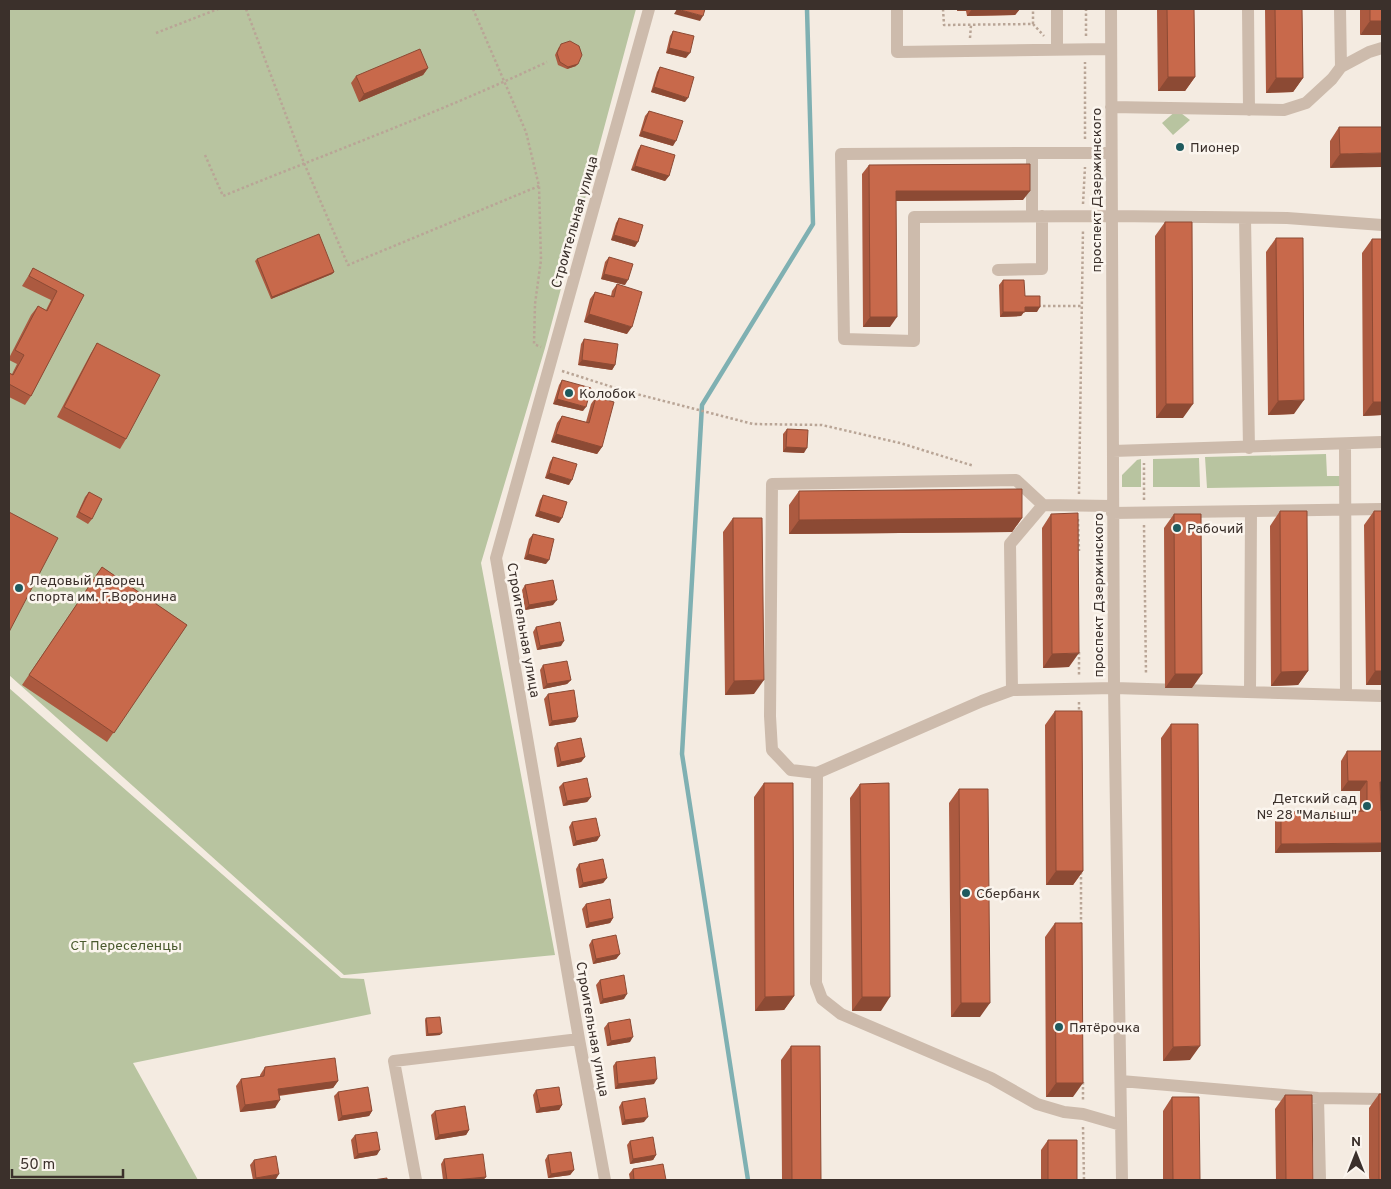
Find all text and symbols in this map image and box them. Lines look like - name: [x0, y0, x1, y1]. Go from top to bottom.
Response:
- street label: проспект Дзержинского: [1089, 107, 1106, 272]
- place label: Пионер: [1190, 140, 1240, 157]
- marker: Пионер: [1174, 141, 1186, 153]
- street label: Строительная улица: [548, 154, 602, 290]
- place label: Колобок: [579, 386, 636, 403]
- marker: Колобок: [563, 387, 575, 399]
- street label: проспект Дзержинского: [1091, 512, 1108, 677]
- place label: Рабочий: [1187, 521, 1243, 538]
- marker: Рабочий: [1171, 522, 1183, 534]
- street label: Строительная улица: [502, 561, 543, 699]
- place label: Ледовый дворец спорта им. Г.Воронина: [29, 573, 177, 606]
- marker: Ледовый дворец спорта им. Г.Воронина: [13, 582, 25, 594]
- place label: Детский сад № 28 "Малыш": [1256, 791, 1357, 824]
- marker: Детский сад № 28 "Малыш": [1361, 800, 1373, 812]
- place label: Сбербанк: [976, 886, 1040, 903]
- marker: Сбербанк: [960, 887, 972, 899]
- park label: СТ Переселенцы: [70, 938, 182, 955]
- street label: Строительная улица: [571, 960, 612, 1098]
- place label: Пятёрочка: [1069, 1020, 1140, 1037]
- marker: Пятёрочка: [1053, 1021, 1065, 1033]
- north arrow: [1331, 1129, 1381, 1179]
- text: N: [1351, 1134, 1361, 1151]
- scale bar: [12, 1146, 124, 1178]
- text: 50 m: [20, 1156, 55, 1175]

